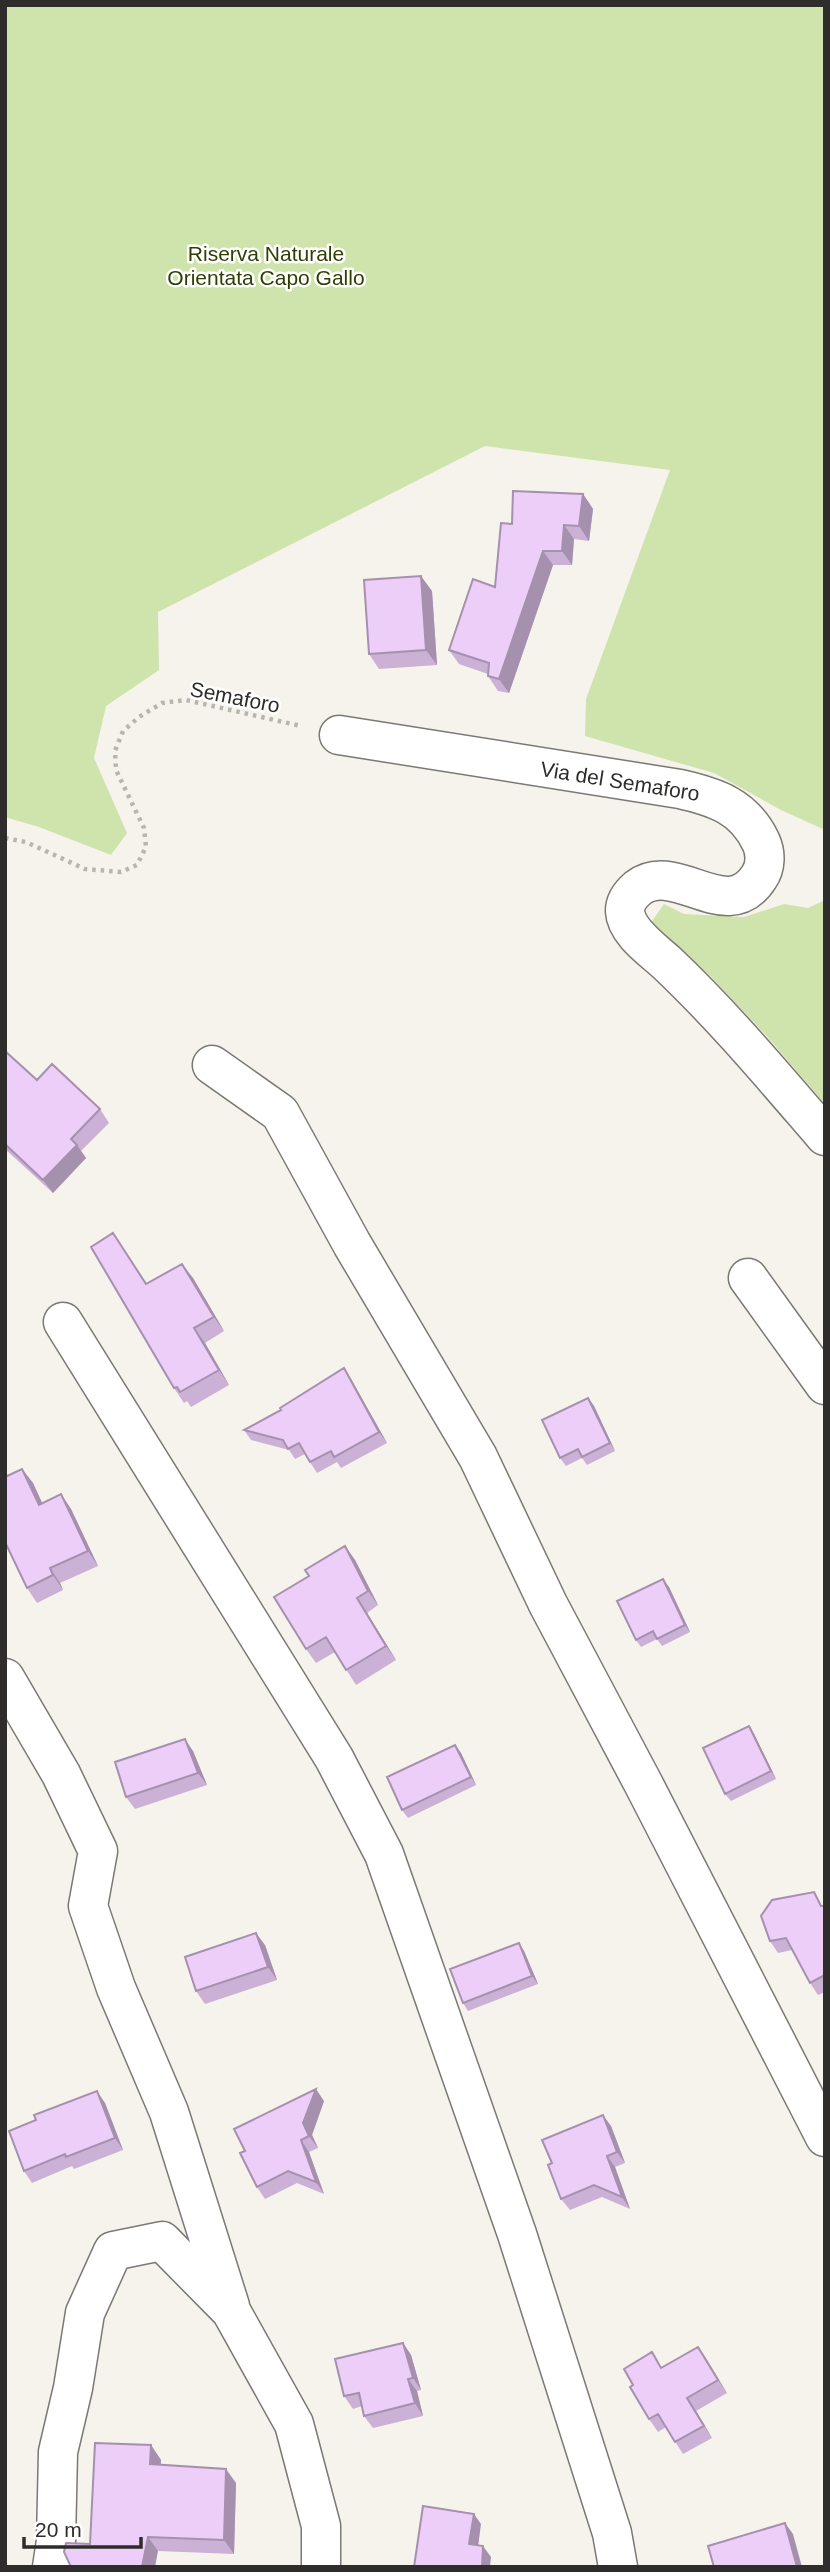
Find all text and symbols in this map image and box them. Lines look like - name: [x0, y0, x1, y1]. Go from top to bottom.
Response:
- park label: Riserva Naturale Orientata Capo Gallo: [167, 242, 365, 289]
- street label: Semaforo: [188, 677, 282, 717]
- street label: Via del Semaforo: [539, 757, 701, 805]
- scale bar: [24, 2506, 142, 2550]
- text: 20 m: [35, 2518, 82, 2541]

